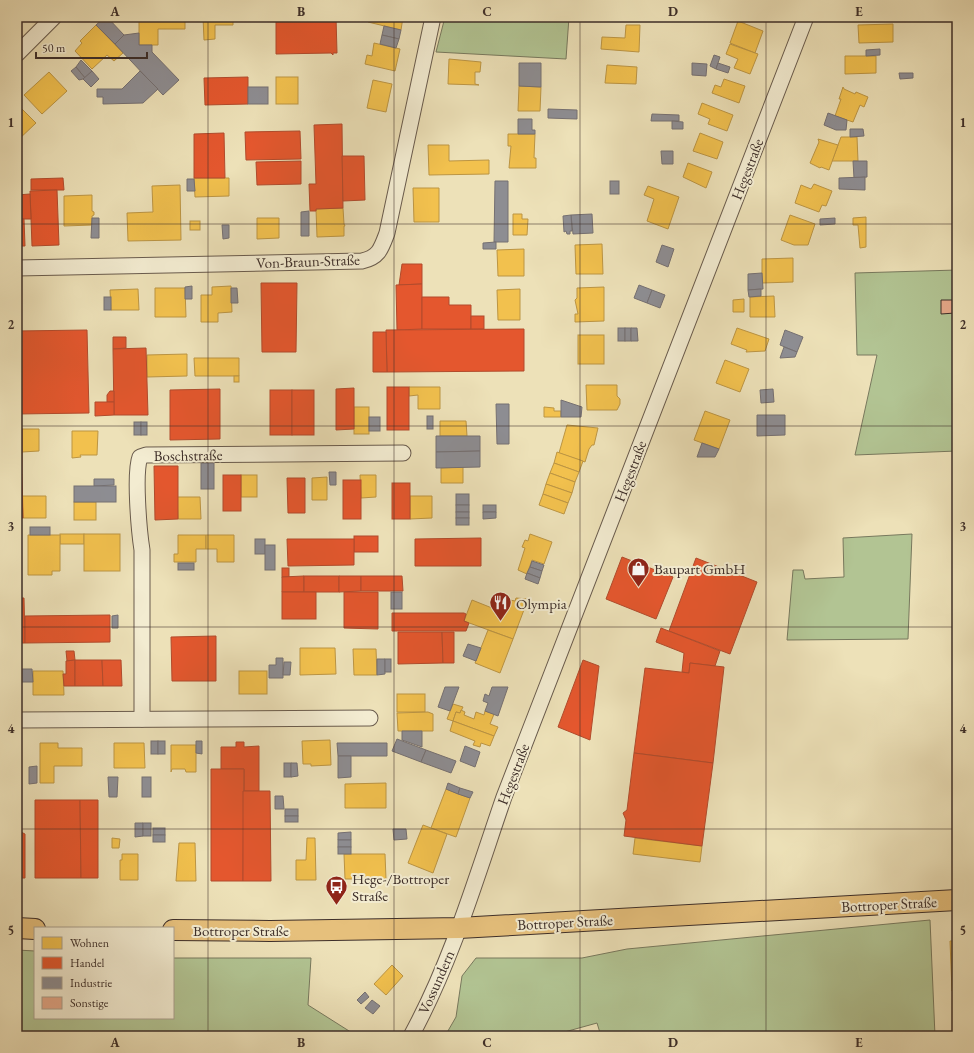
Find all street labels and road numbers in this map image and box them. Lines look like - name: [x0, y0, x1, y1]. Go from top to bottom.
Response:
- street label: Hegestraße: [727, 135, 767, 202]
- street label: Von-Braun-Straße: [256, 250, 360, 272]
- street label: Hegestraße: [610, 437, 650, 504]
- street label: Boschstraße: [153, 445, 223, 465]
- street label: Hegestraße: [493, 740, 533, 807]
- street label: Bottroper Straße: [841, 892, 937, 916]
- street label: Bottroper Straße: [517, 910, 613, 934]
- street label: Bottroper Straße: [193, 921, 289, 940]
- street label: Vossundern: [414, 947, 459, 1017]

